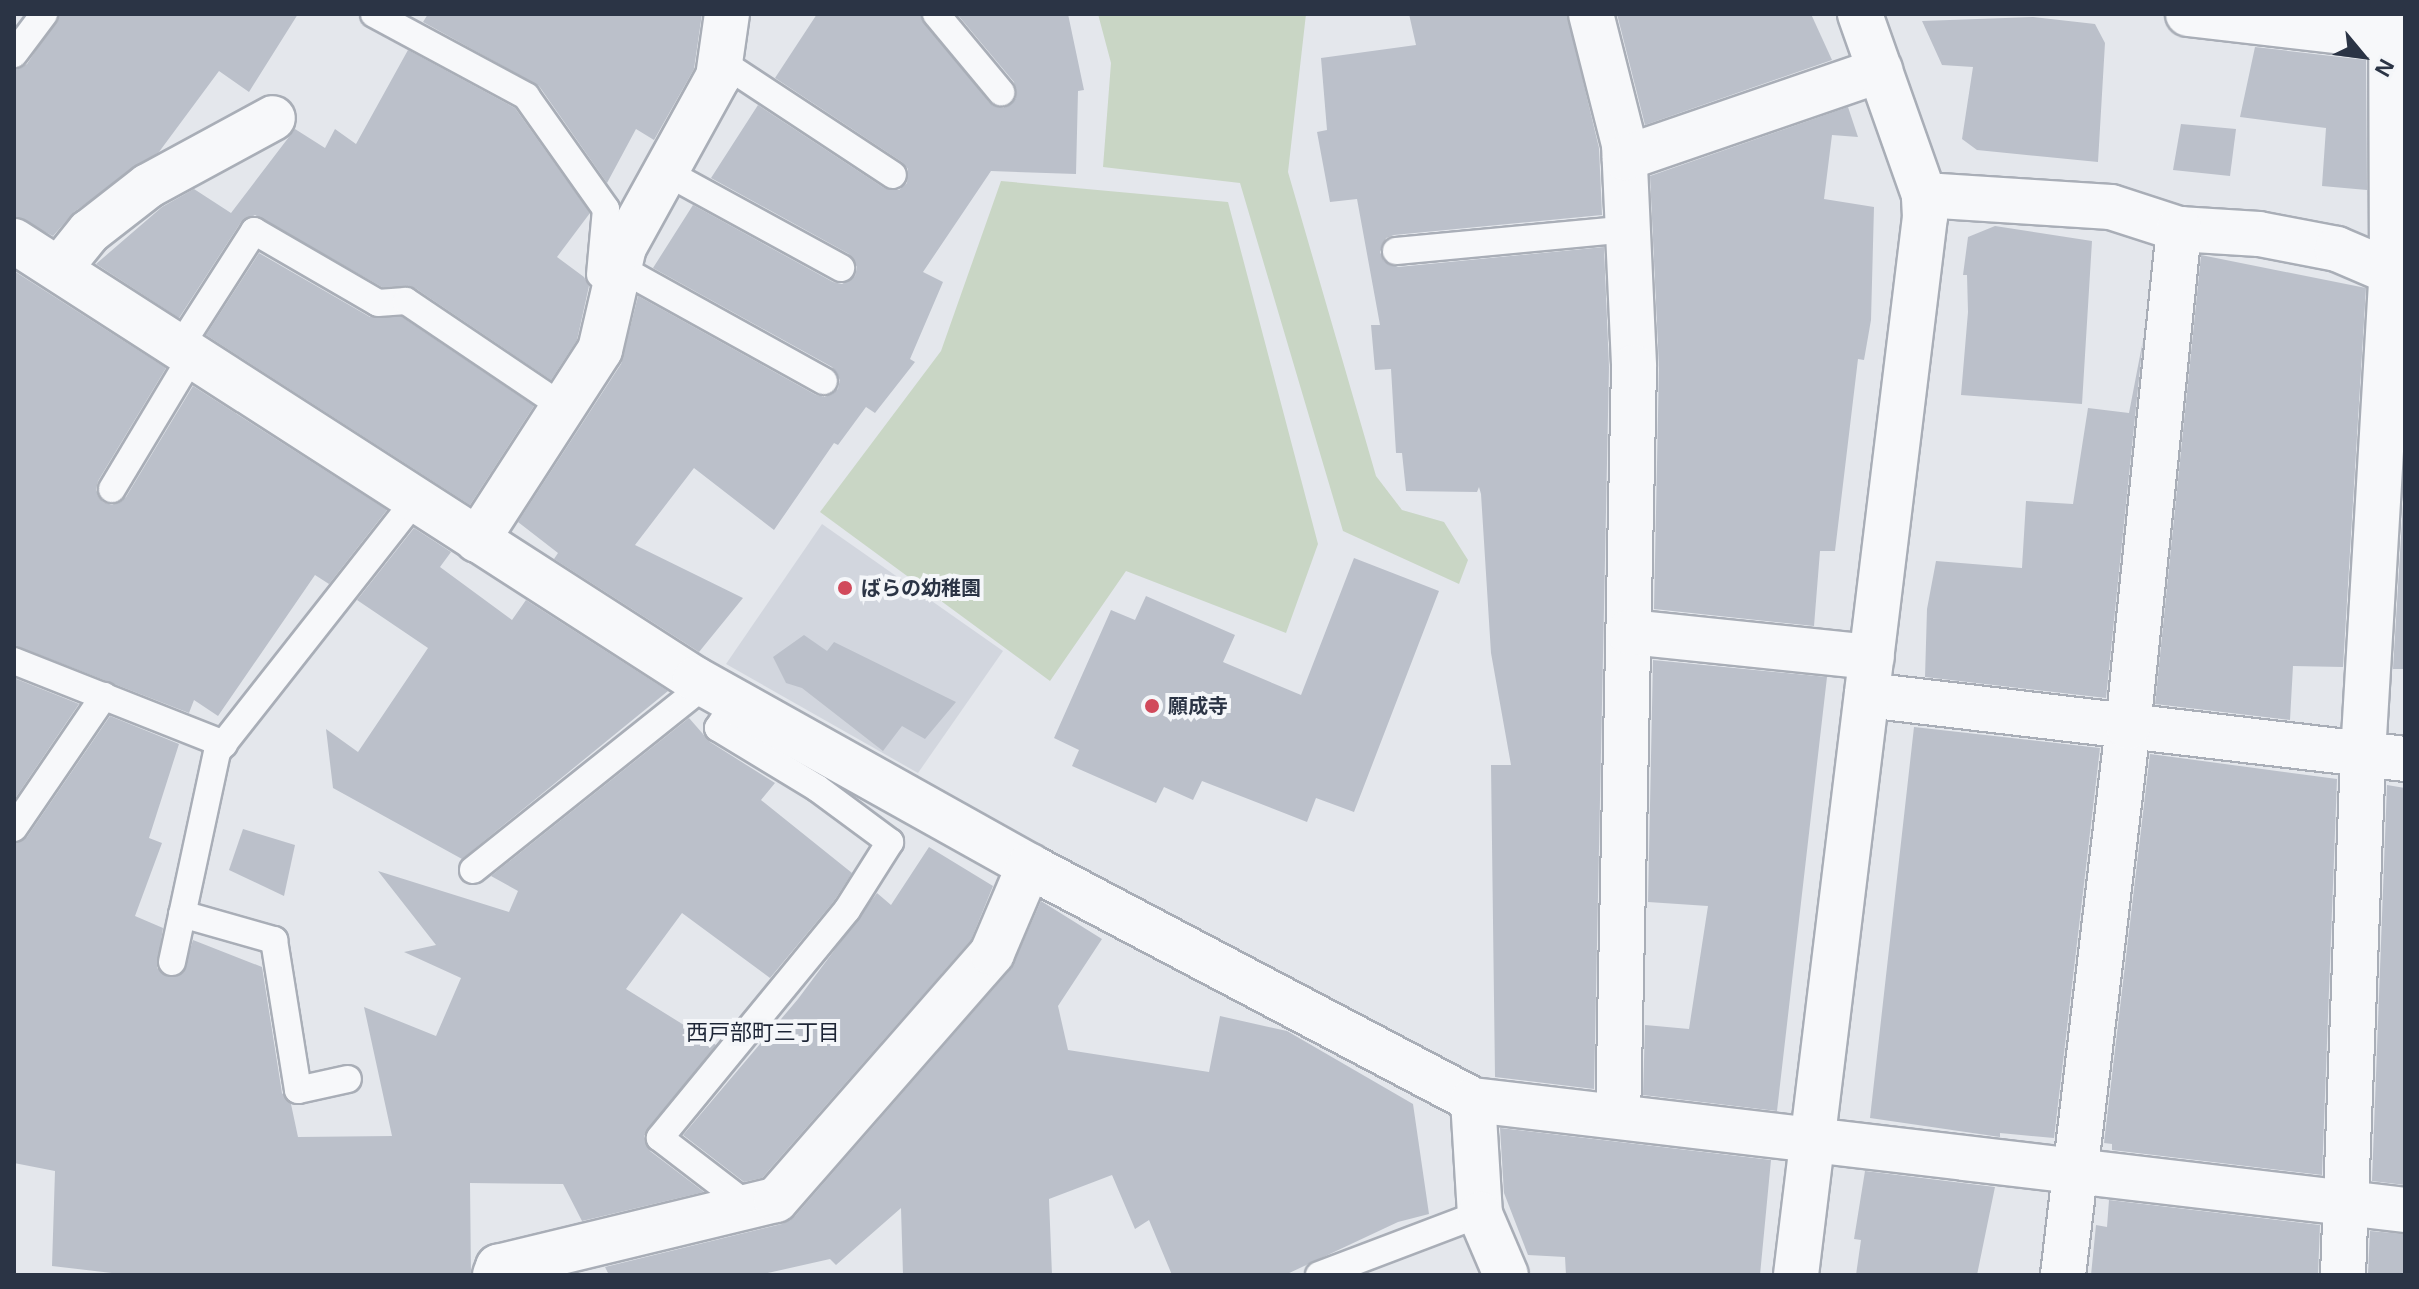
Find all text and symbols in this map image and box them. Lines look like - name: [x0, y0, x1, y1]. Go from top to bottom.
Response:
- north arrow: [2323, 16, 2403, 96]
- text: N: [2370, 55, 2399, 81]
- place label: ばらの幼稚園: [861, 576, 981, 600]
- marker: ばらの幼稚園: [836, 579, 854, 597]
- place label: 願成寺: [1168, 694, 1228, 718]
- marker: 願成寺: [1143, 697, 1161, 715]
- district label: 西戸部町三丁目: [686, 1020, 840, 1046]

